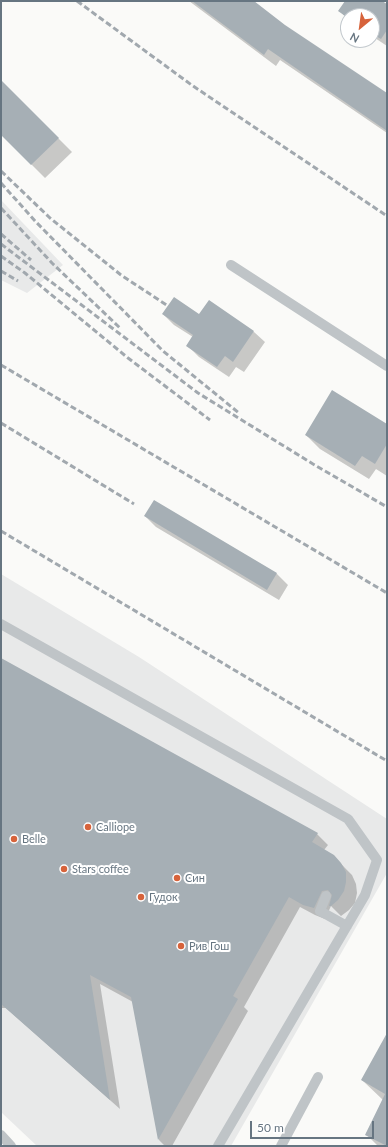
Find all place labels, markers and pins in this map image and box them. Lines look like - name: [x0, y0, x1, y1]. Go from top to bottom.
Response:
- place label: Calliope: [96, 820, 135, 834]
- marker: Calliope: [83, 822, 93, 832]
- place label: Belle: [22, 832, 46, 846]
- marker: Belle: [9, 834, 19, 844]
- place label: Stars coffee: [72, 862, 129, 876]
- marker: Stars coffee: [59, 864, 69, 874]
- place label: Син: [185, 871, 205, 885]
- marker: Син: [172, 873, 182, 883]
- place label: Гудок: [149, 890, 178, 904]
- marker: Гудок: [136, 892, 146, 902]
- place label: Рив Гош: [189, 939, 229, 953]
- marker: Рив Гош: [176, 941, 186, 951]

